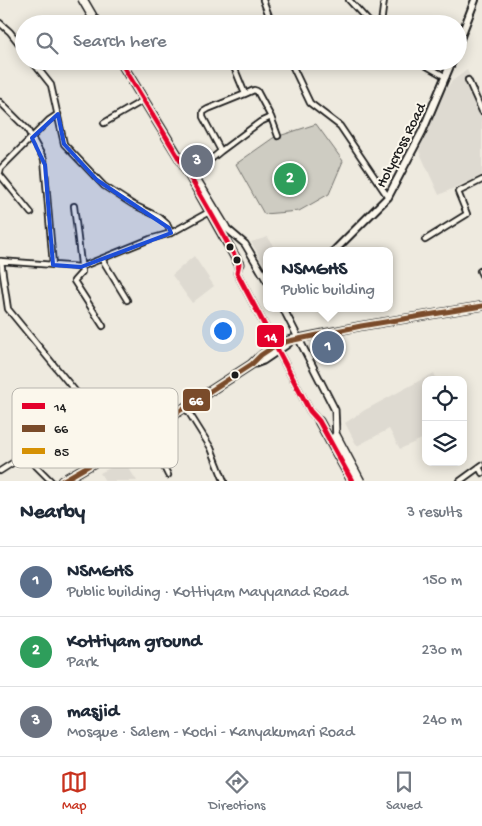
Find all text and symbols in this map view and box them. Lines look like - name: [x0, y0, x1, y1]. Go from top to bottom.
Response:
- search box: [15, 15, 467, 70]
- icon: search: [33, 29, 61, 57]
- text: Search here: [73, 31, 167, 54]
- street label: Holycross Road: [373, 99, 431, 191]
- pin: 3: [181, 142, 213, 180]
- pin: 2: [274, 160, 306, 198]
- unlabelled marker: [225, 242, 235, 252]
- popup: [263, 247, 393, 312]
- unlabelled marker: [232, 255, 242, 265]
- text: NSMGHS: [281, 259, 347, 282]
- text: Public building: [281, 282, 375, 301]
- your location: [210, 318, 236, 344]
- line badge: 14: [256, 324, 285, 348]
- pin: 1: [312, 328, 344, 366]
- text: 14: [264, 330, 278, 347]
- unlabelled marker: [230, 370, 240, 380]
- map controls: [422, 376, 467, 466]
- button: locate: [422, 376, 467, 421]
- legend: [12, 388, 178, 468]
- line badge: 66: [182, 388, 211, 412]
- text: 66: [189, 394, 204, 411]
- text: 14: [53, 400, 67, 417]
- button: layers: [422, 421, 467, 466]
- text: 66: [54, 422, 69, 439]
- text: 85: [54, 445, 69, 462]
- text: Nearby: [20, 501, 85, 526]
- text: 3 results: [407, 504, 462, 523]
- text: NSMGHS: [67, 561, 133, 584]
- text: 1: [33, 572, 39, 591]
- text: 150 m: [423, 572, 462, 591]
- text: Public building · Kottiyam Mayyanad Road: [67, 584, 348, 603]
- text: Kottiyam ground: [67, 631, 201, 654]
- text: 2: [32, 642, 40, 661]
- text: 230 m: [422, 642, 462, 661]
- text: Park: [67, 654, 98, 673]
- text: masjid: [67, 701, 119, 724]
- text: 3: [32, 712, 40, 731]
- text: 240 m: [422, 712, 462, 731]
- text: Mosque · Salem - Kochi - Kanyakumari Road: [67, 724, 354, 743]
- tab: Map: [60, 768, 88, 815]
- tab: Directions: [209, 768, 266, 815]
- tab: Saved: [386, 768, 422, 815]

